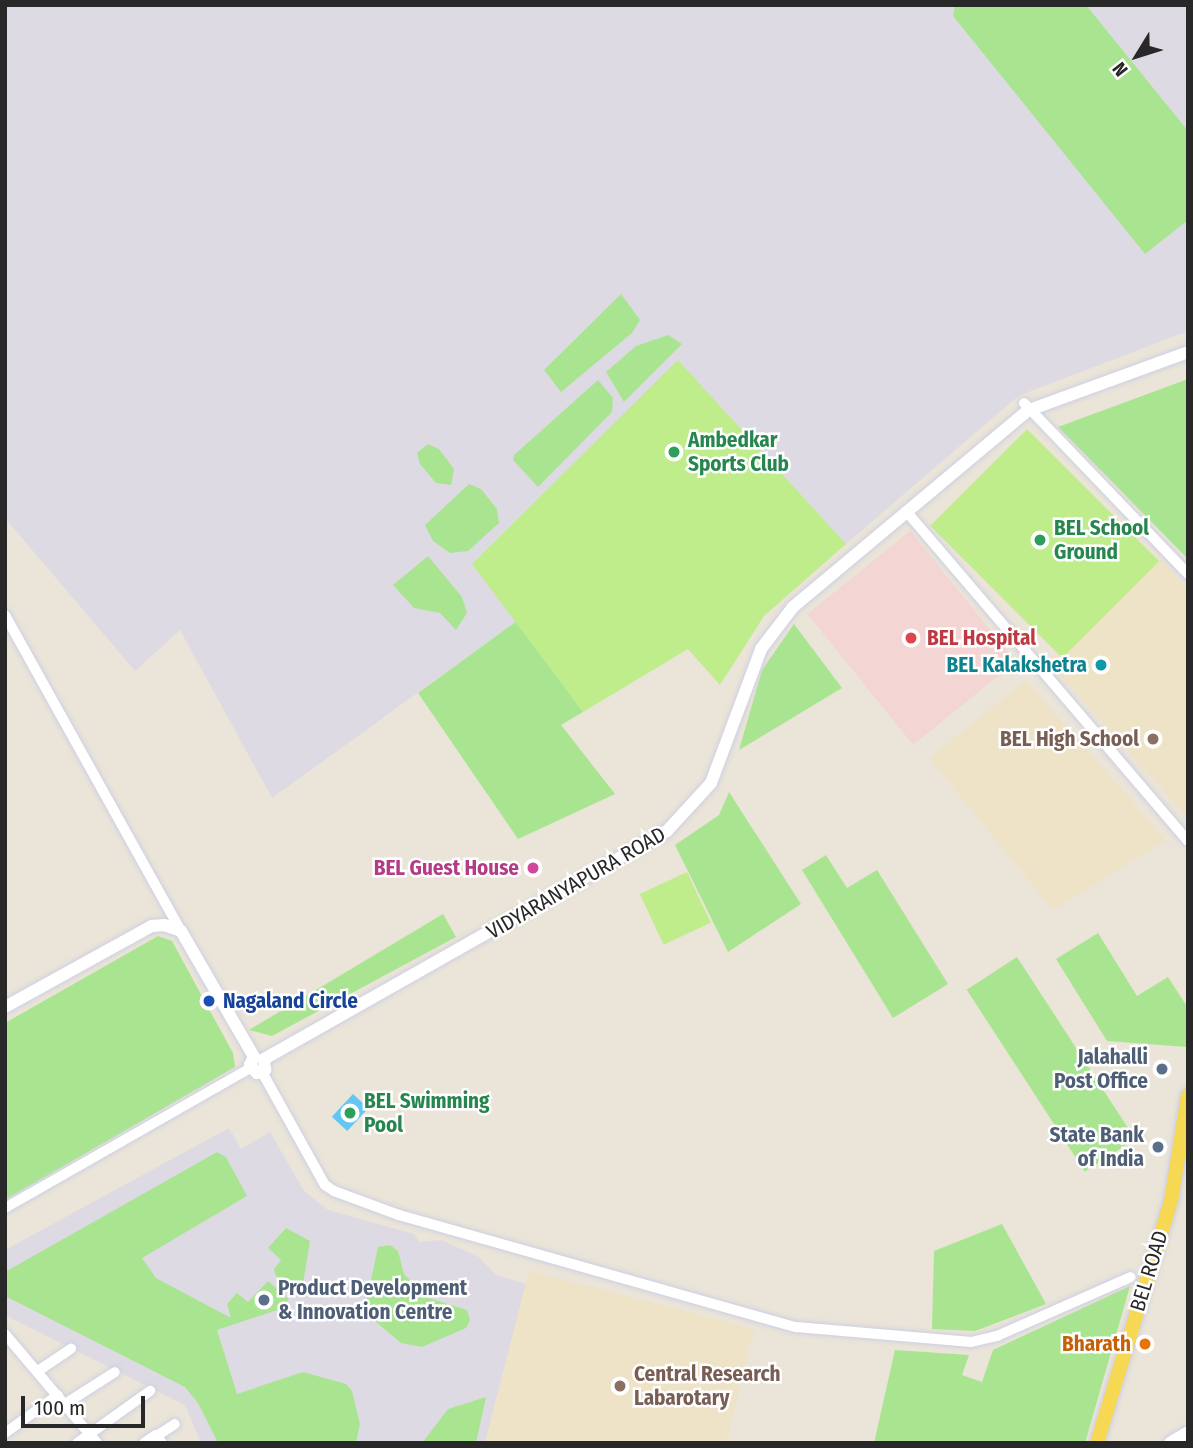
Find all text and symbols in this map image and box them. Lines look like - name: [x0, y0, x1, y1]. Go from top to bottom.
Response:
- north arrow: [1102, 21, 1172, 91]
- text: N: [1107, 58, 1133, 81]
- place label: Ambedkar Sports Club: [688, 427, 789, 477]
- marker: Ambedkar Sports Club: [666, 444, 682, 460]
- place label: BEL School Ground: [1054, 515, 1149, 565]
- marker: BEL School Ground: [1032, 532, 1048, 548]
- place label: BEL Hospital: [927, 625, 1036, 651]
- marker: BEL Hospital: [901, 628, 921, 648]
- place label: BEL Kalakshetra: [947, 652, 1087, 678]
- marker: BEL Kalakshetra: [1093, 657, 1109, 673]
- place label: BEL High School: [1000, 726, 1139, 752]
- marker: BEL High School: [1145, 731, 1161, 747]
- street label: VIDYARANYAPURA ROAD: [482, 822, 670, 944]
- place label: BEL Guest House: [374, 855, 519, 881]
- marker: BEL Guest House: [525, 860, 541, 876]
- place label: Nagaland Circle: [223, 988, 358, 1014]
- marker: Nagaland Circle: [201, 993, 217, 1009]
- place label: Jalahalli Post Office: [1054, 1044, 1148, 1094]
- marker: Jalahalli Post Office: [1154, 1061, 1170, 1077]
- place label: BEL Swimming Pool: [364, 1088, 490, 1138]
- marker: BEL Swimming Pool: [342, 1105, 358, 1121]
- place label: State Bank of India: [1050, 1122, 1144, 1172]
- marker: State Bank of India: [1150, 1139, 1166, 1155]
- street label: BEL ROAD: [1125, 1228, 1173, 1314]
- place label: Product Development & Innovation Centre: [278, 1275, 467, 1325]
- marker: Product Development & Innovation Centre: [256, 1292, 272, 1308]
- place label: Bharath: [1062, 1331, 1131, 1357]
- marker: Bharath: [1137, 1336, 1153, 1352]
- place label: Central Research Labarotary: [634, 1361, 781, 1411]
- marker: Central Research Labarotary: [612, 1378, 628, 1394]
- scale bar: [24, 1382, 149, 1426]
- text: 100 m: [34, 1395, 85, 1421]

